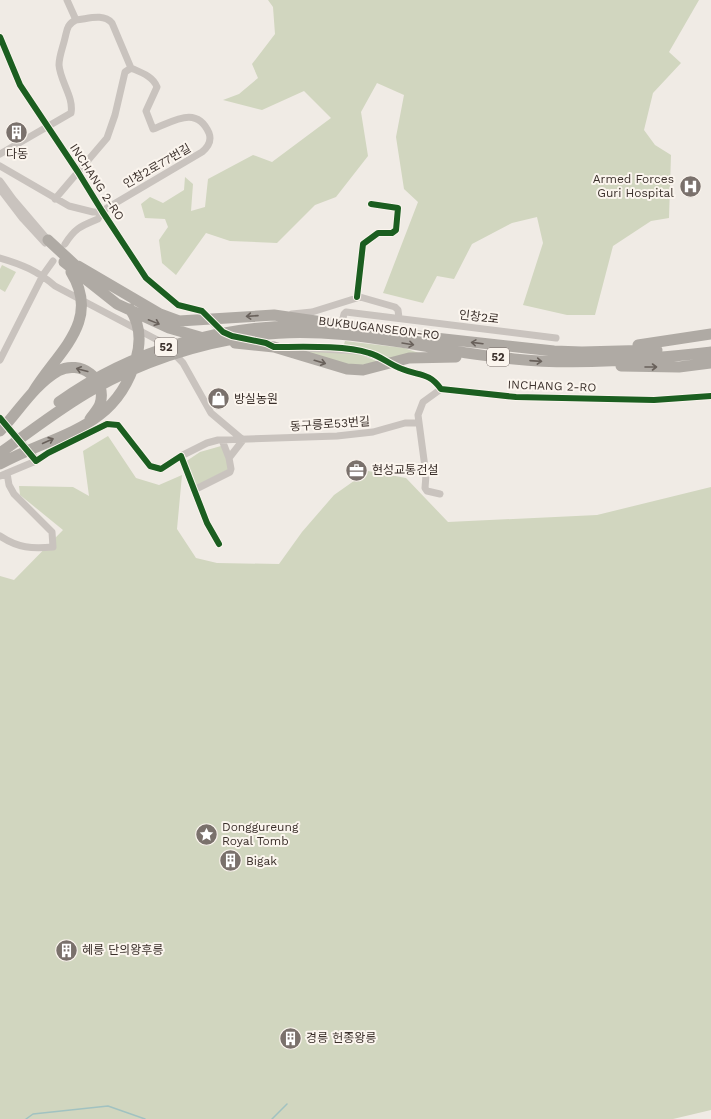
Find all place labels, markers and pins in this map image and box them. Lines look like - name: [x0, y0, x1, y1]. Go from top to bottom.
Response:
- building icon: 다동: [4, 120, 30, 146]
- place label: 다동: [6, 147, 28, 161]
- place label: Armed Forces Guri Hospital: [593, 172, 674, 200]
- hospital icon: Armed Forces Guri Hospital: [677, 173, 703, 199]
- shop icon: 방실농원: [205, 386, 231, 412]
- place label: 방실농원: [234, 392, 278, 406]
- office icon: 현성교통건설: [343, 457, 369, 483]
- place label: 현성교통건설: [372, 463, 438, 477]
- place label: Donggureung Royal Tomb: [222, 820, 299, 848]
- place icon: Donggureung Royal Tomb: [193, 821, 219, 847]
- building icon: Bigak: [218, 848, 244, 874]
- place label: Bigak: [246, 854, 277, 868]
- building icon: 혜릉 단의왕후릉: [54, 937, 80, 963]
- place label: 혜릉 단의왕후릉: [82, 943, 163, 957]
- building icon: 경릉 헌종왕릉: [277, 1025, 303, 1051]
- place label: 경릉 헌종왕릉: [306, 1031, 376, 1045]

